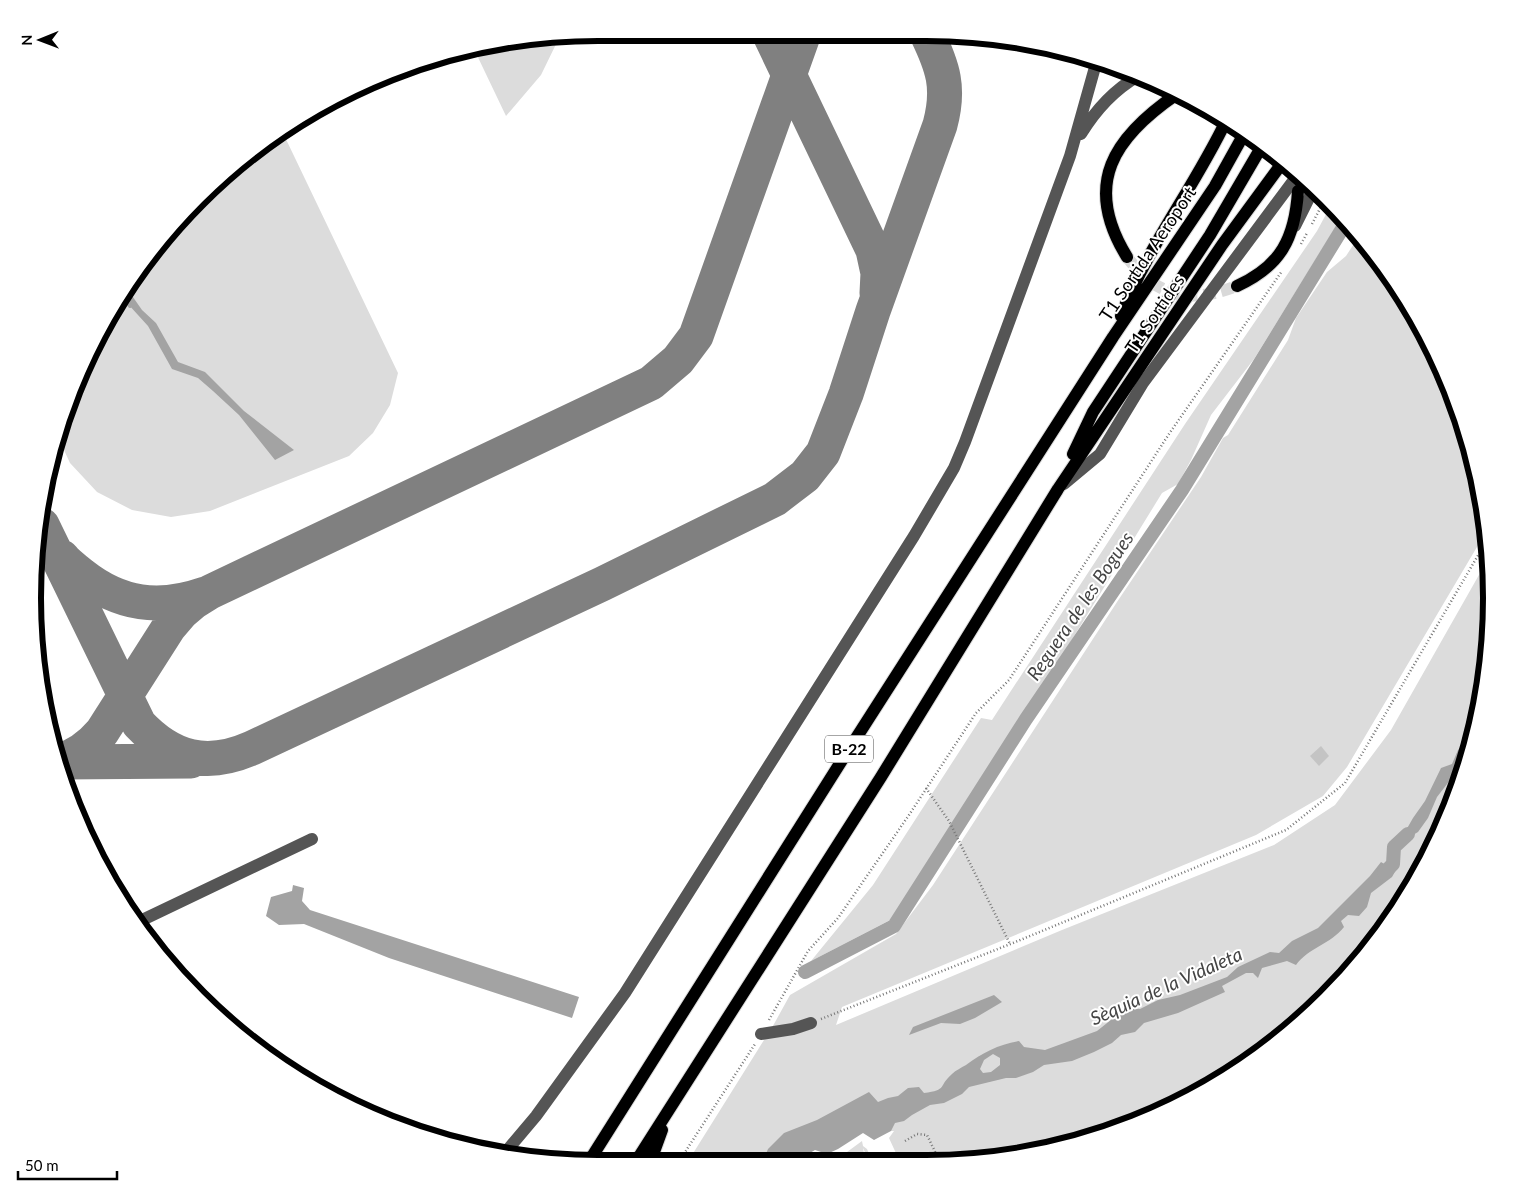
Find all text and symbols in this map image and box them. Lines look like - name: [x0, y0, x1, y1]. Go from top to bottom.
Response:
- north arrow: [15, 15, 65, 65]
- text: N: [18, 35, 35, 46]
- street label: T1 Sortida Aeroport: [1094, 182, 1201, 325]
- street label: T1 Sortides: [1120, 270, 1189, 357]
- water label: Reguera de les Bogues: [1021, 527, 1138, 684]
- road number: B-22: [825, 736, 873, 762]
- water label: Sèquia de la Vidaleta: [1086, 942, 1245, 1029]
- scale bar: [18, 1148, 116, 1180]
- text: 50 m: [25, 1156, 59, 1174]

